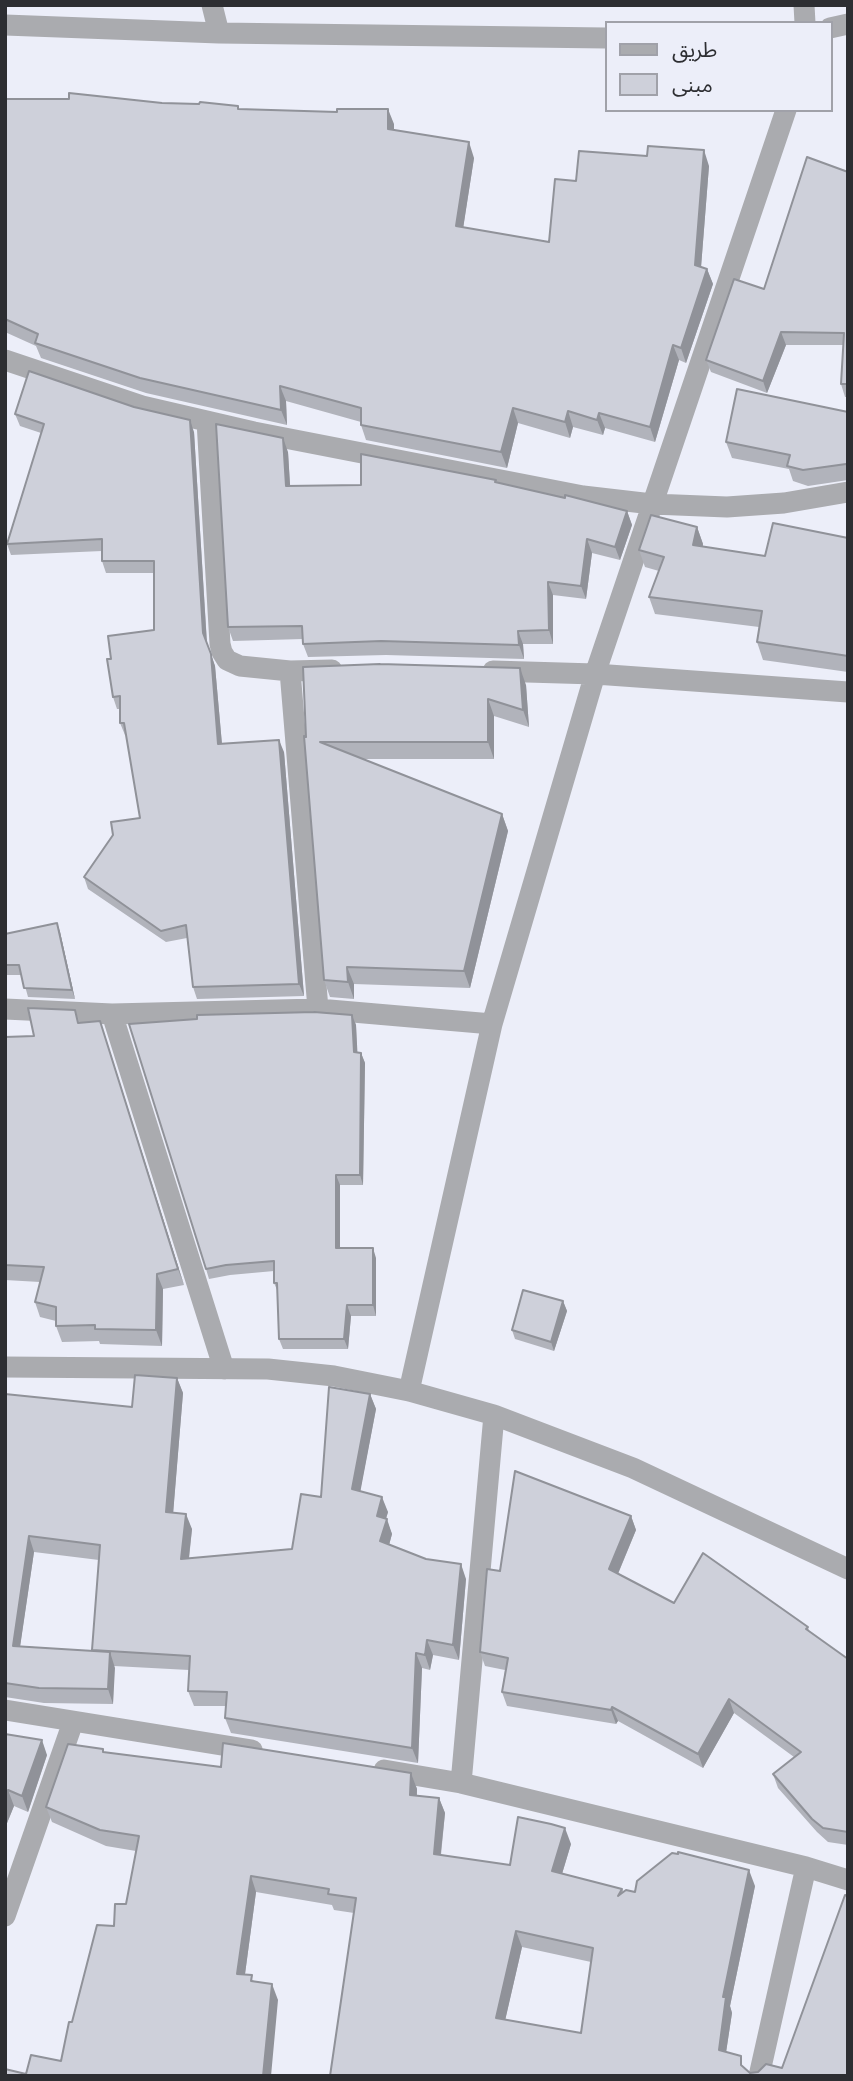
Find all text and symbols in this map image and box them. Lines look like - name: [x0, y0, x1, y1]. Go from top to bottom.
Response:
- legend: [604, 21, 832, 112]
- text: طريق: [672, 37, 717, 62]
- text: مبنى: [672, 72, 713, 97]

